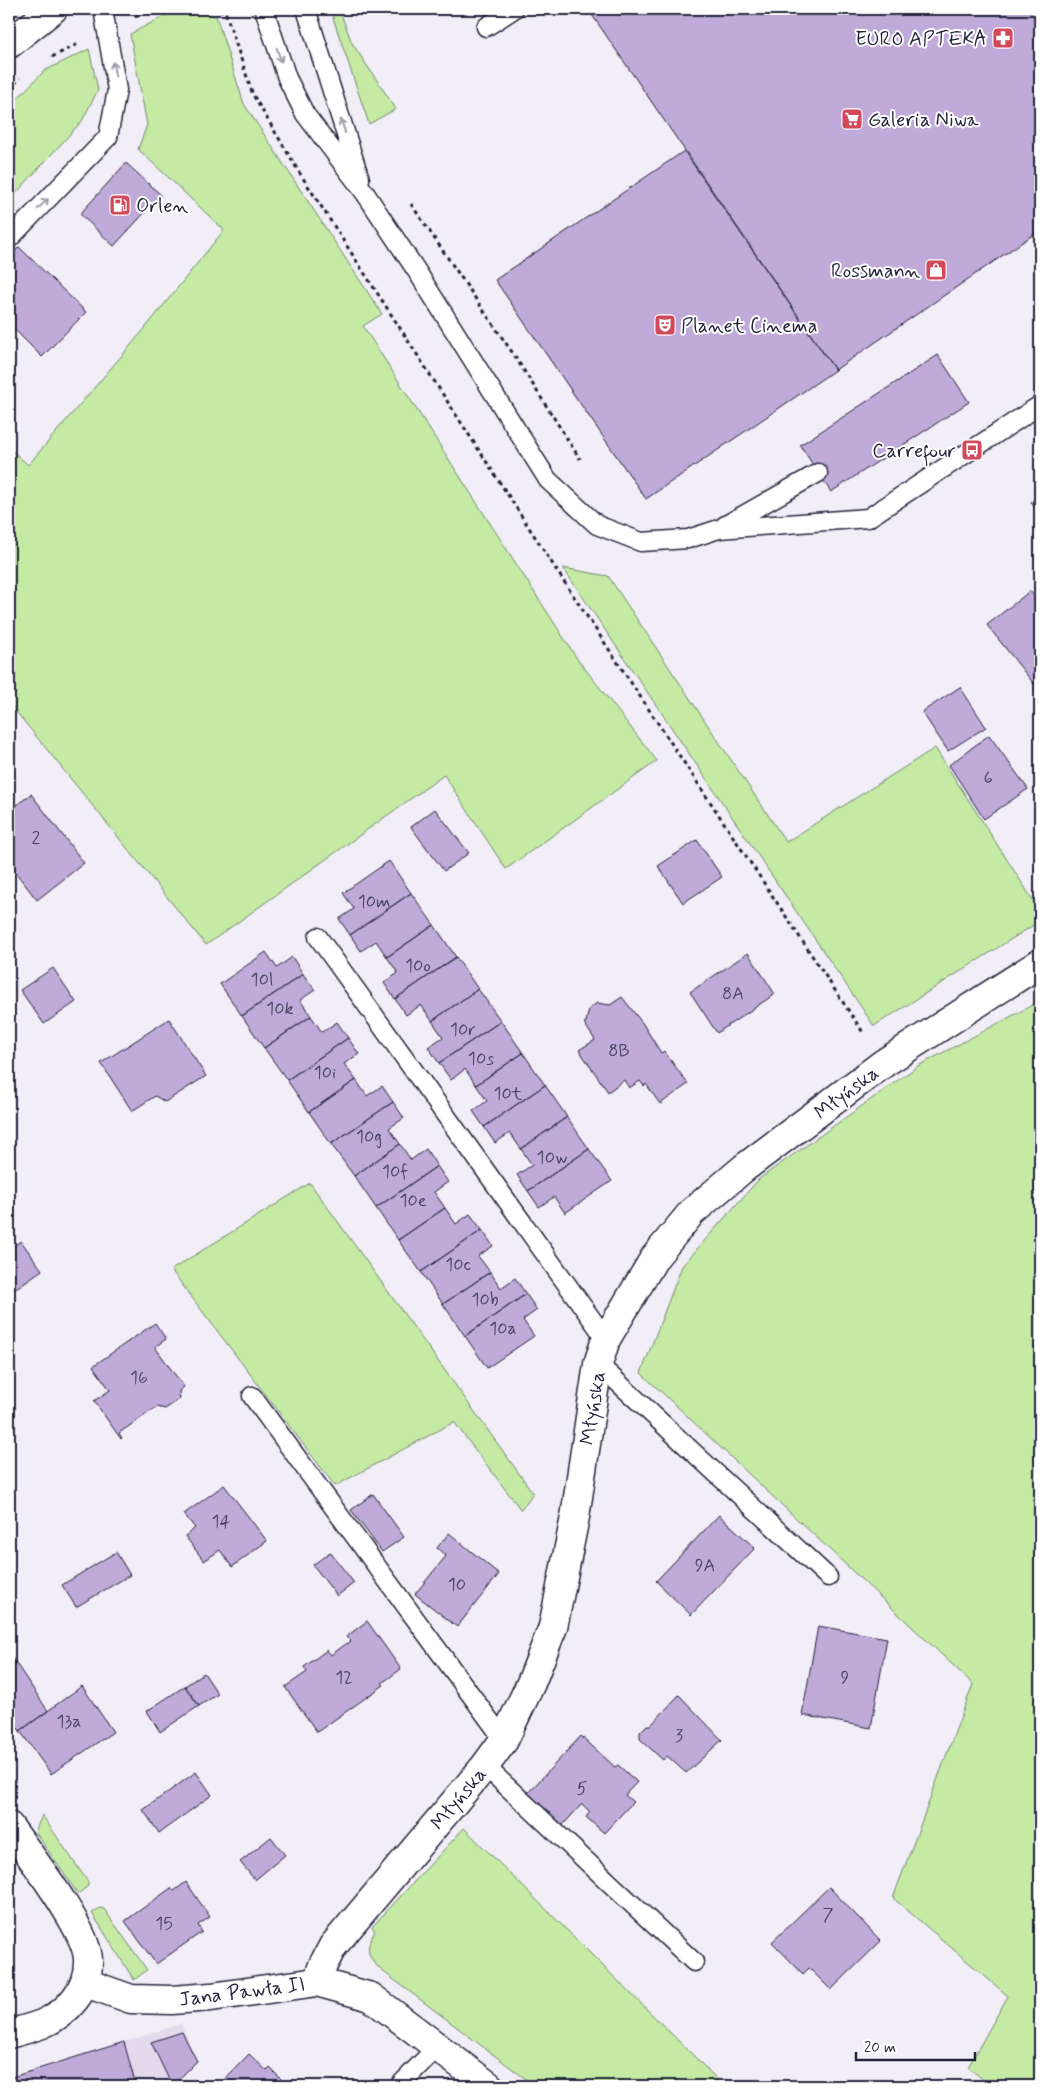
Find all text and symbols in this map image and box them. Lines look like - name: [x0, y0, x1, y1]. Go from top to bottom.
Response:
- place label: EURO APTEKA: [855, 26, 987, 53]
- pharmacy icon: EURO APTEKA: [991, 26, 1015, 50]
- one-way arrow: [275, 47, 285, 63]
- one-way arrow: [108, 61, 118, 77]
- supermarket icon: Galeria Niwa: [840, 107, 864, 131]
- place label: Galeria Niwa: [868, 107, 980, 134]
- one-way arrow: [338, 118, 348, 134]
- fuel station icon: Orlen: [108, 193, 132, 217]
- place label: Orlen: [136, 193, 188, 220]
- one-way arrow: [37, 198, 49, 210]
- place label: Rossmann: [831, 258, 920, 285]
- shop icon: Rossmann: [924, 258, 948, 282]
- theatre icon: Planet Cinema: [653, 313, 677, 337]
- place label: Planet Cinema: [681, 313, 817, 340]
- place label: Carrefour: [872, 438, 956, 467]
- bus stop icon: Carrefour: [960, 438, 984, 462]
- house number: 6: [983, 766, 993, 790]
- house number: 2: [32, 826, 41, 850]
- house number: 10m: [358, 890, 390, 914]
- house number: 10o: [405, 954, 431, 978]
- house number: 10l: [251, 968, 273, 992]
- house number: 8A: [722, 982, 744, 1006]
- house number: 10k: [266, 997, 294, 1021]
- house number: 10r: [450, 1018, 476, 1042]
- house number: 8B: [608, 1039, 630, 1063]
- house number: 10s: [468, 1047, 494, 1071]
- street label: Młyńska: [809, 1060, 885, 1126]
- house number: 10i: [314, 1061, 336, 1085]
- house number: 10t: [494, 1082, 523, 1106]
- house number: 10g: [356, 1125, 382, 1149]
- house number: 10w: [537, 1146, 567, 1170]
- house number: 10f: [382, 1160, 408, 1184]
- house number: 10e: [399, 1189, 427, 1213]
- house number: 10c: [445, 1253, 471, 1277]
- house number: 10b: [471, 1288, 499, 1312]
- house number: 10a: [489, 1317, 517, 1341]
- house number: 16: [130, 1366, 148, 1390]
- street label: Młyńska: [574, 1369, 613, 1447]
- house number: 14: [212, 1510, 231, 1534]
- house number: 9A: [695, 1554, 715, 1578]
- house number: 10: [448, 1573, 466, 1597]
- house number: 12: [335, 1666, 353, 1690]
- house number: 9: [841, 1666, 850, 1690]
- house number: 13a: [57, 1710, 81, 1734]
- house number: 3: [675, 1724, 683, 1748]
- street label: Młyńska: [425, 1762, 493, 1836]
- house number: 5: [577, 1777, 588, 1801]
- house number: 7: [823, 1903, 834, 1927]
- house number: 15: [155, 1912, 173, 1936]
- street label: Jana Pawła II: [178, 1971, 307, 2014]
- scale bar: [856, 2030, 975, 2062]
- text: 20 m: [864, 2038, 896, 2058]

